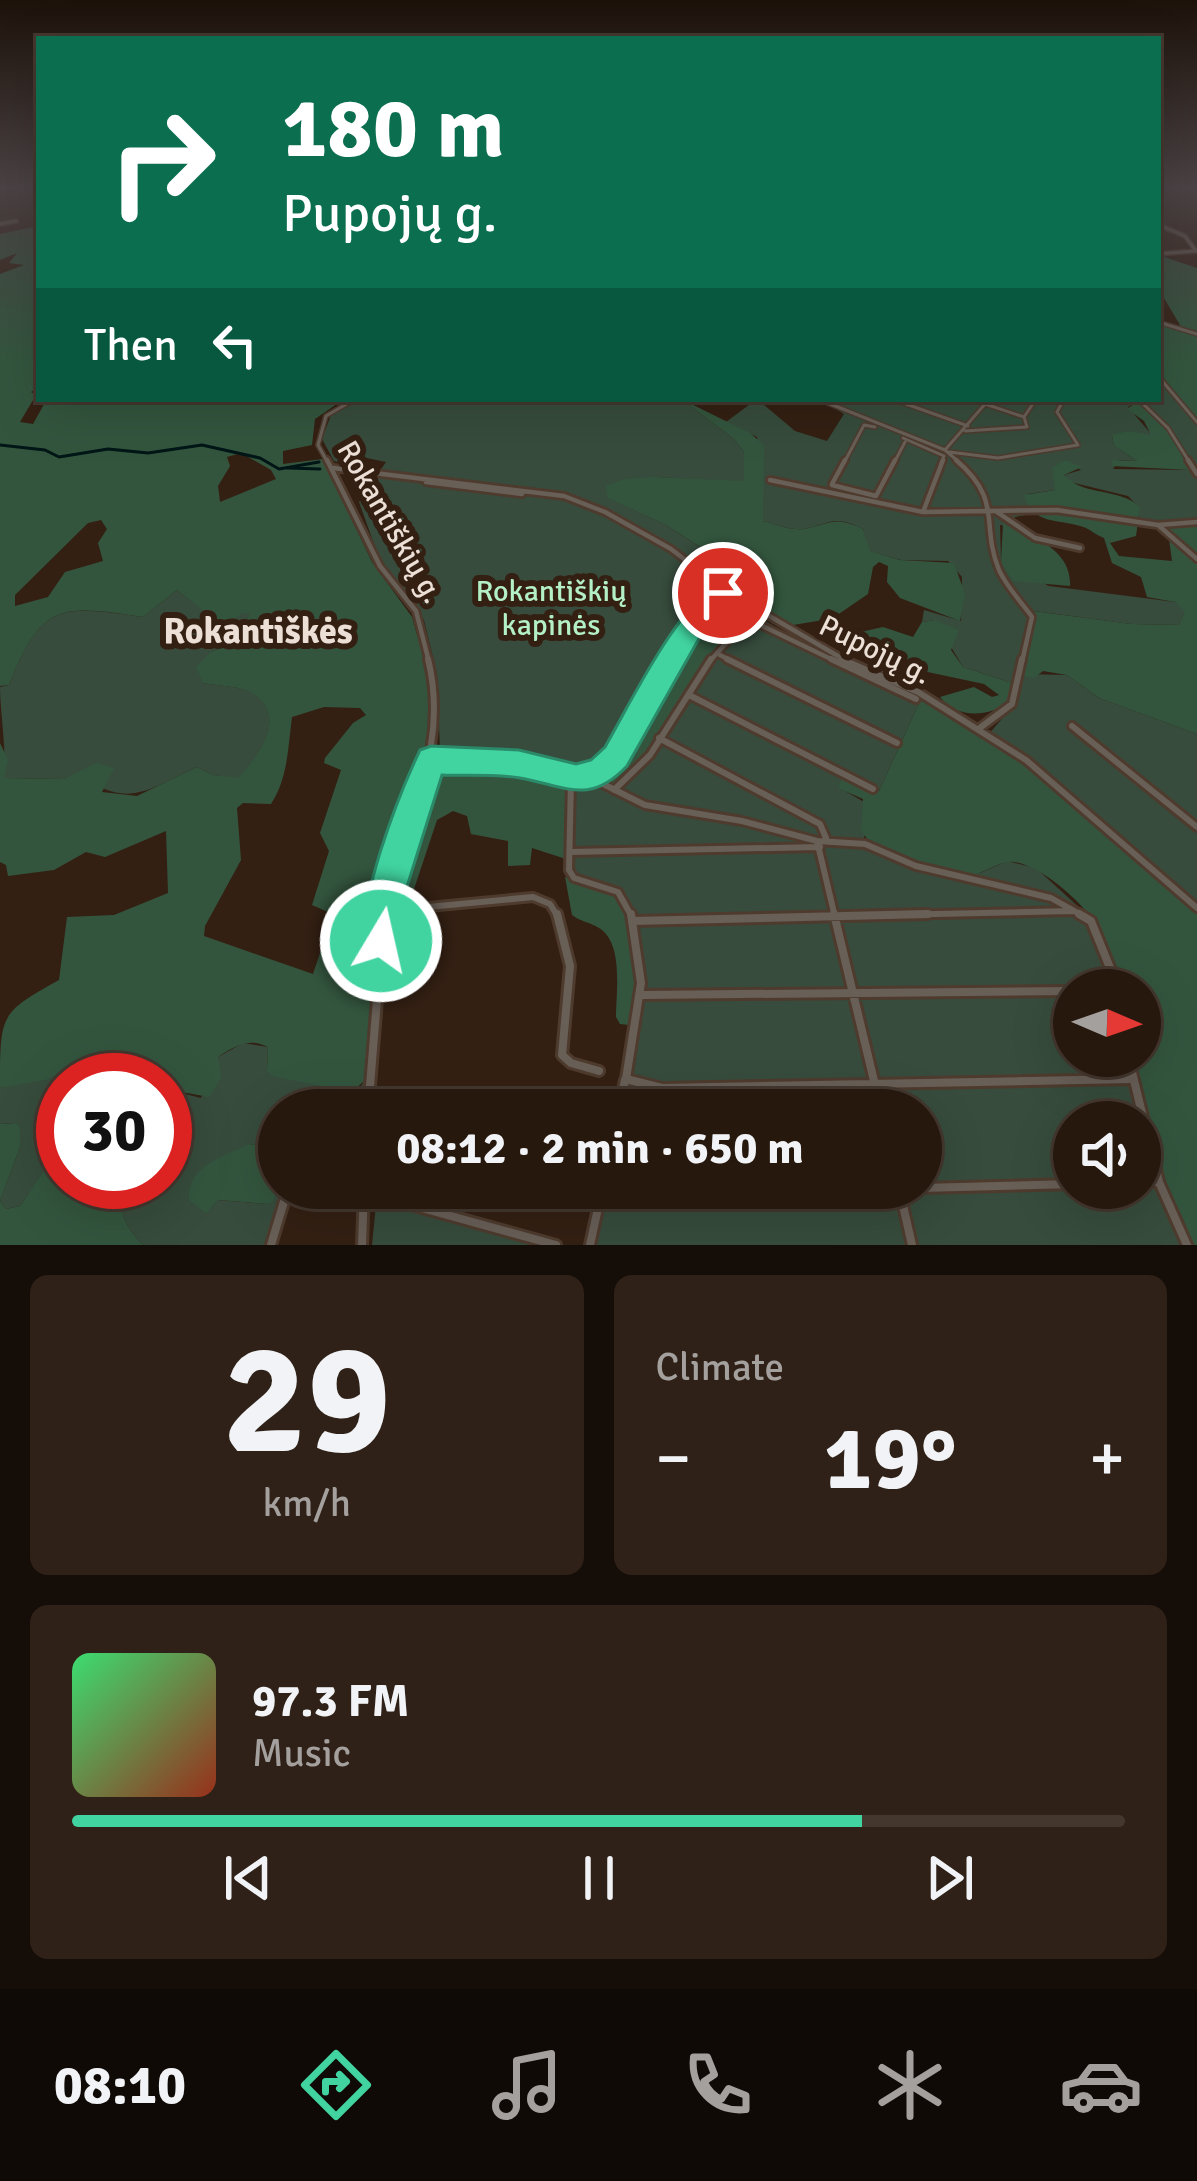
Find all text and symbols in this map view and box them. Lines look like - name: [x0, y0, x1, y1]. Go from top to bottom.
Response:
- text: 180 m: [282, 77, 504, 181]
- icon: right: [84, 84, 240, 240]
- text: Pupojų g.: [282, 180, 497, 247]
- icon: left: [202, 312, 268, 378]
- text: Then: [84, 318, 178, 373]
- street label: Rokantiškių g.: [329, 434, 451, 610]
- pin: [672, 542, 774, 644]
- icon: arrive: [690, 560, 756, 626]
- park label: Rokantiškių kapinės: [475, 573, 627, 644]
- street label: Pupojų g.: [813, 607, 937, 693]
- district label: Rokantiškės: [163, 609, 353, 654]
- position arrow: [318, 878, 444, 1004]
- north arrow: [1053, 969, 1161, 1077]
- map controls: [1053, 969, 1161, 1209]
- speed limit sign: 30: [36, 1053, 192, 1209]
- button: sound: [1053, 1101, 1161, 1209]
- text: 08:12 · 2 min · 650 m: [396, 1121, 804, 1176]
- text: 29: [223, 1304, 391, 1497]
- text: Climate: [656, 1343, 784, 1391]
- text: 19°: [824, 1403, 957, 1514]
- text: −: [656, 1418, 691, 1499]
- text: +: [1089, 1418, 1125, 1499]
- text: km/h: [263, 1479, 351, 1527]
- text: 97.3 FM: [252, 1674, 409, 1729]
- text: Music: [252, 1729, 351, 1777]
- icon: previous: [215, 1845, 281, 1911]
- icon: pause: [566, 1845, 632, 1911]
- icon: next: [917, 1845, 983, 1911]
- icon: directions: [294, 2043, 378, 2127]
- icon: music: [485, 2043, 569, 2127]
- icon: phone: [676, 2043, 760, 2127]
- icon: climate: [868, 2043, 952, 2127]
- icon: car: [1059, 2043, 1143, 2127]
- text: 08:10: [54, 2052, 186, 2119]

